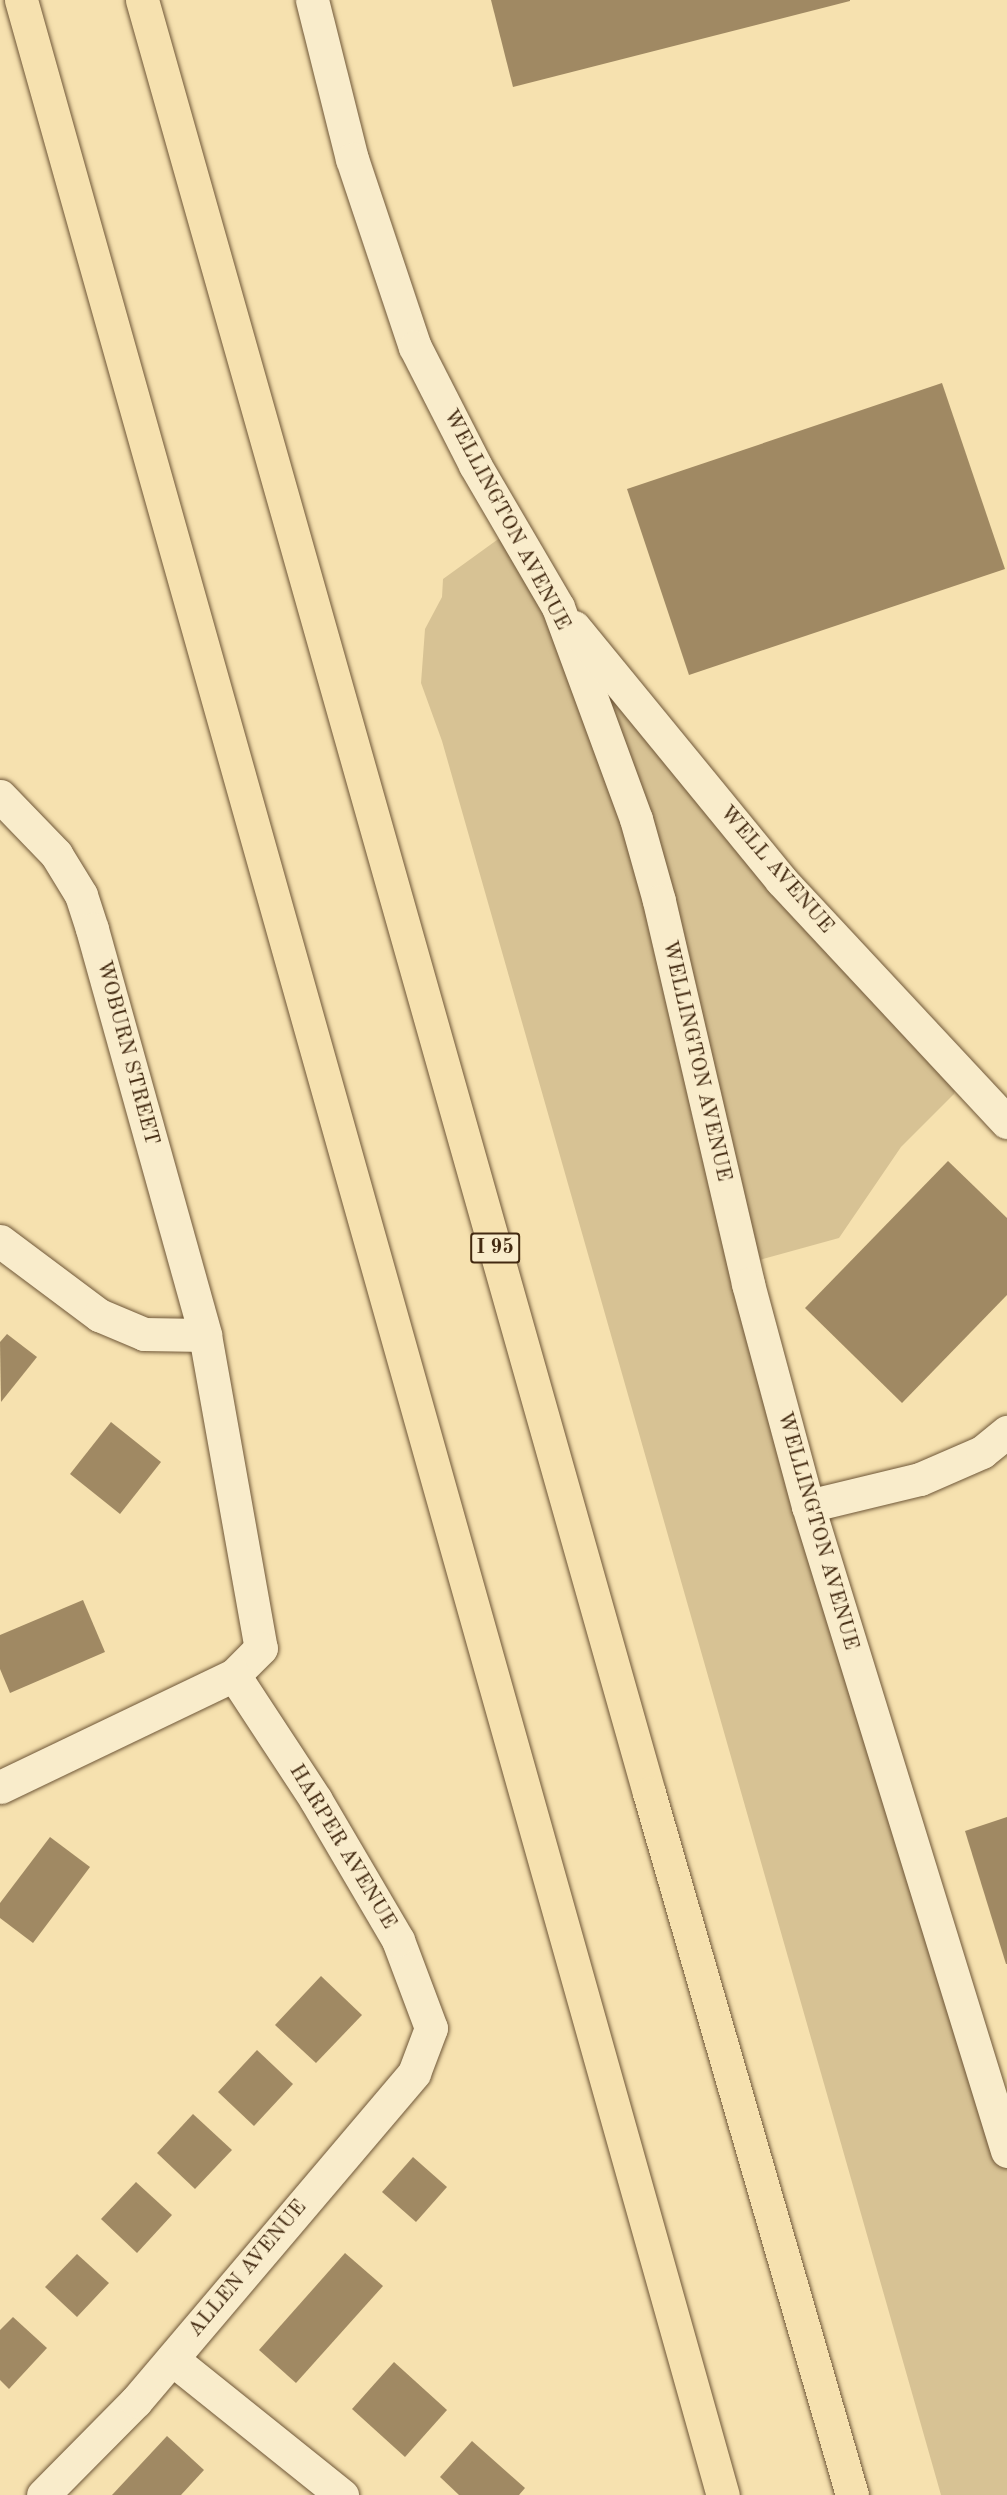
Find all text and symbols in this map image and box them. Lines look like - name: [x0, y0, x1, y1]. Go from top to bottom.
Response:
- street label: WELLINGTON AVENUE: [437, 405, 575, 635]
- street label: WELL AVENUE: [714, 801, 838, 939]
- street label: WELLINGTON AVENUE: [656, 938, 736, 1184]
- street label: WOBURN STREET: [90, 958, 164, 1148]
- road number: I 95: [470, 1231, 520, 1265]
- street label: WELLINGTON AVENUE: [771, 1409, 863, 1653]
- street label: HARPER AVENUE: [283, 1760, 401, 1934]
- street label: ALLEN AVENUE: [183, 2195, 313, 2343]

